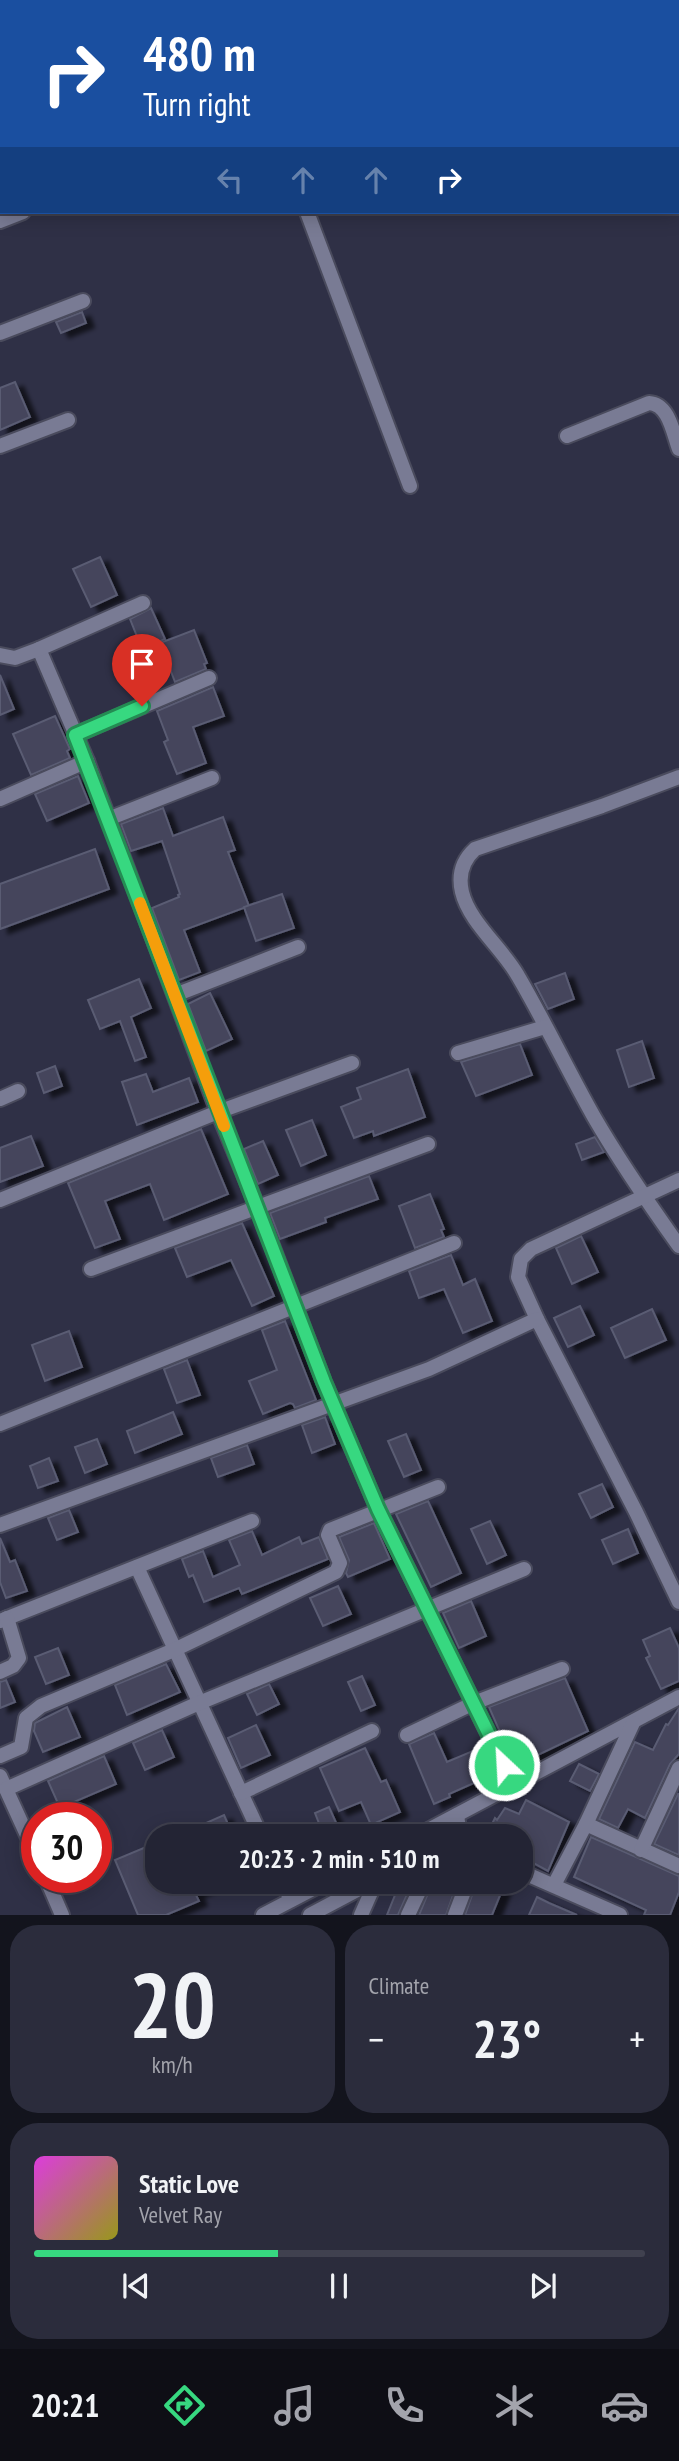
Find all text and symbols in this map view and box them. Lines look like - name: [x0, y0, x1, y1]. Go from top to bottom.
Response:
- text: 480 m: [143, 21, 256, 85]
- icon: right: [28, 28, 119, 119]
- text: Turn right: [143, 83, 251, 125]
- icon: left: [211, 161, 249, 199]
- icon: ahead: [284, 161, 322, 199]
- icon: ahead: [357, 161, 395, 199]
- icon: right: [430, 161, 468, 199]
- pin: [112, 634, 172, 706]
- icon: arrive: [123, 645, 161, 683]
- position arrow: [467, 1728, 541, 1802]
- speed limit sign: 30: [21, 1802, 112, 1893]
- text: 20:23 · 2 min · 510 m: [239, 1842, 439, 1875]
- text: 20: [129, 1945, 216, 2063]
- text: Climate: [369, 1971, 429, 2000]
- text: 23°: [472, 2005, 541, 2072]
- text: −: [369, 2014, 384, 2063]
- text: +: [629, 2014, 645, 2063]
- text: km/h: [152, 2050, 193, 2079]
- text: Static Love: [139, 2167, 239, 2200]
- text: Velvet Ray: [139, 2200, 222, 2229]
- icon: previous: [117, 2267, 155, 2305]
- icon: pause: [320, 2267, 358, 2305]
- icon: next: [524, 2267, 562, 2305]
- icon: directions: [160, 2381, 209, 2430]
- icon: music: [270, 2381, 319, 2430]
- icon: phone: [380, 2381, 429, 2430]
- icon: climate: [490, 2381, 539, 2430]
- icon: car: [600, 2381, 649, 2430]
- text: 20:21: [30, 2384, 100, 2426]

